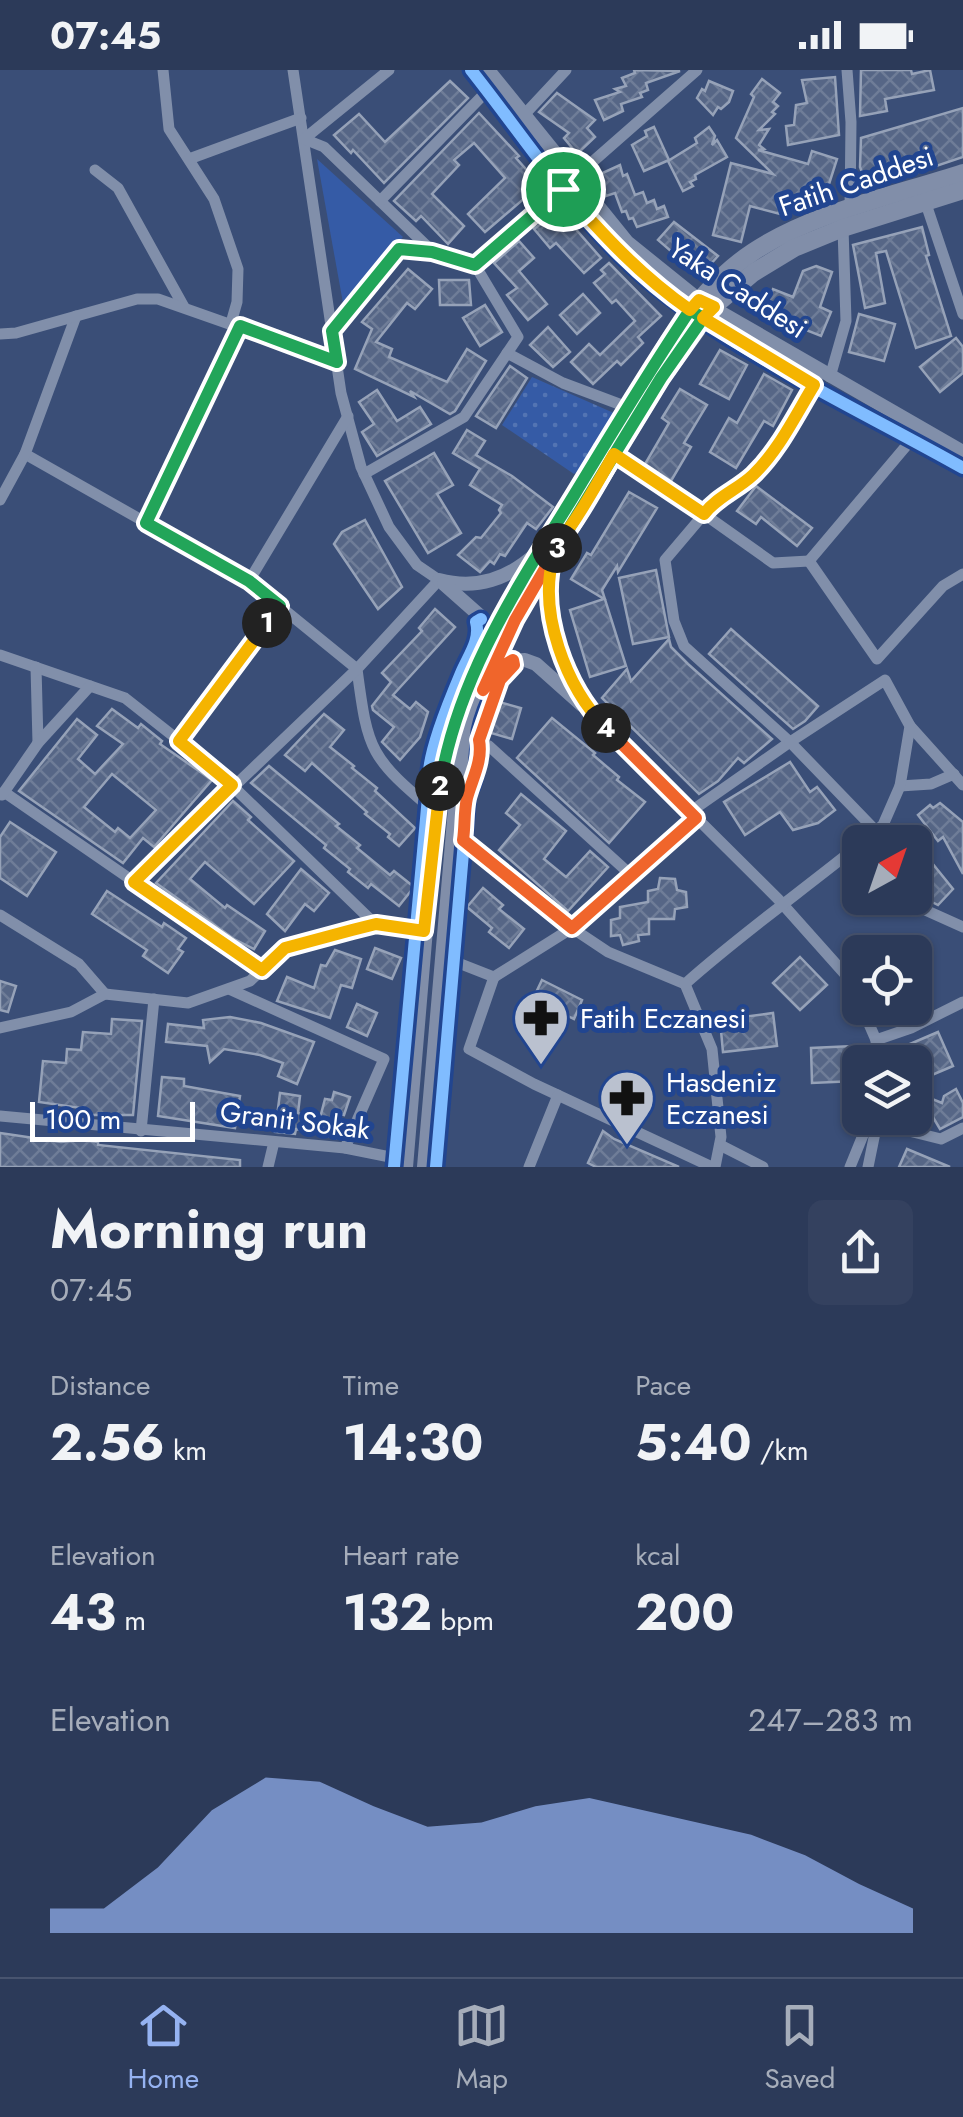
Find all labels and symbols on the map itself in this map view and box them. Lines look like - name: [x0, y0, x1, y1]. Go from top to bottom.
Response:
- street label: Fatih Caddesi: [773, 136, 939, 227]
- pin: [521, 147, 606, 232]
- street label: Yaka Caddesi: [660, 228, 815, 349]
- pin: 3: [532, 523, 582, 573]
- pin: 1: [242, 598, 292, 648]
- pin: 4: [581, 703, 631, 753]
- pin: 2: [415, 761, 465, 811]
- north arrow: [842, 825, 932, 915]
- pharmacy icon: Fatih Eczanesi: [511, 988, 571, 1067]
- place label: Fatih Eczanesi: [580, 998, 747, 1039]
- place label: Hasdeniz Eczanesi: [666, 1062, 776, 1135]
- pharmacy icon: Hasdeniz Eczanesi: [597, 1068, 657, 1147]
- street label: Granit Sokak: [218, 1091, 373, 1150]
- scale bar: [30, 1097, 195, 1142]

